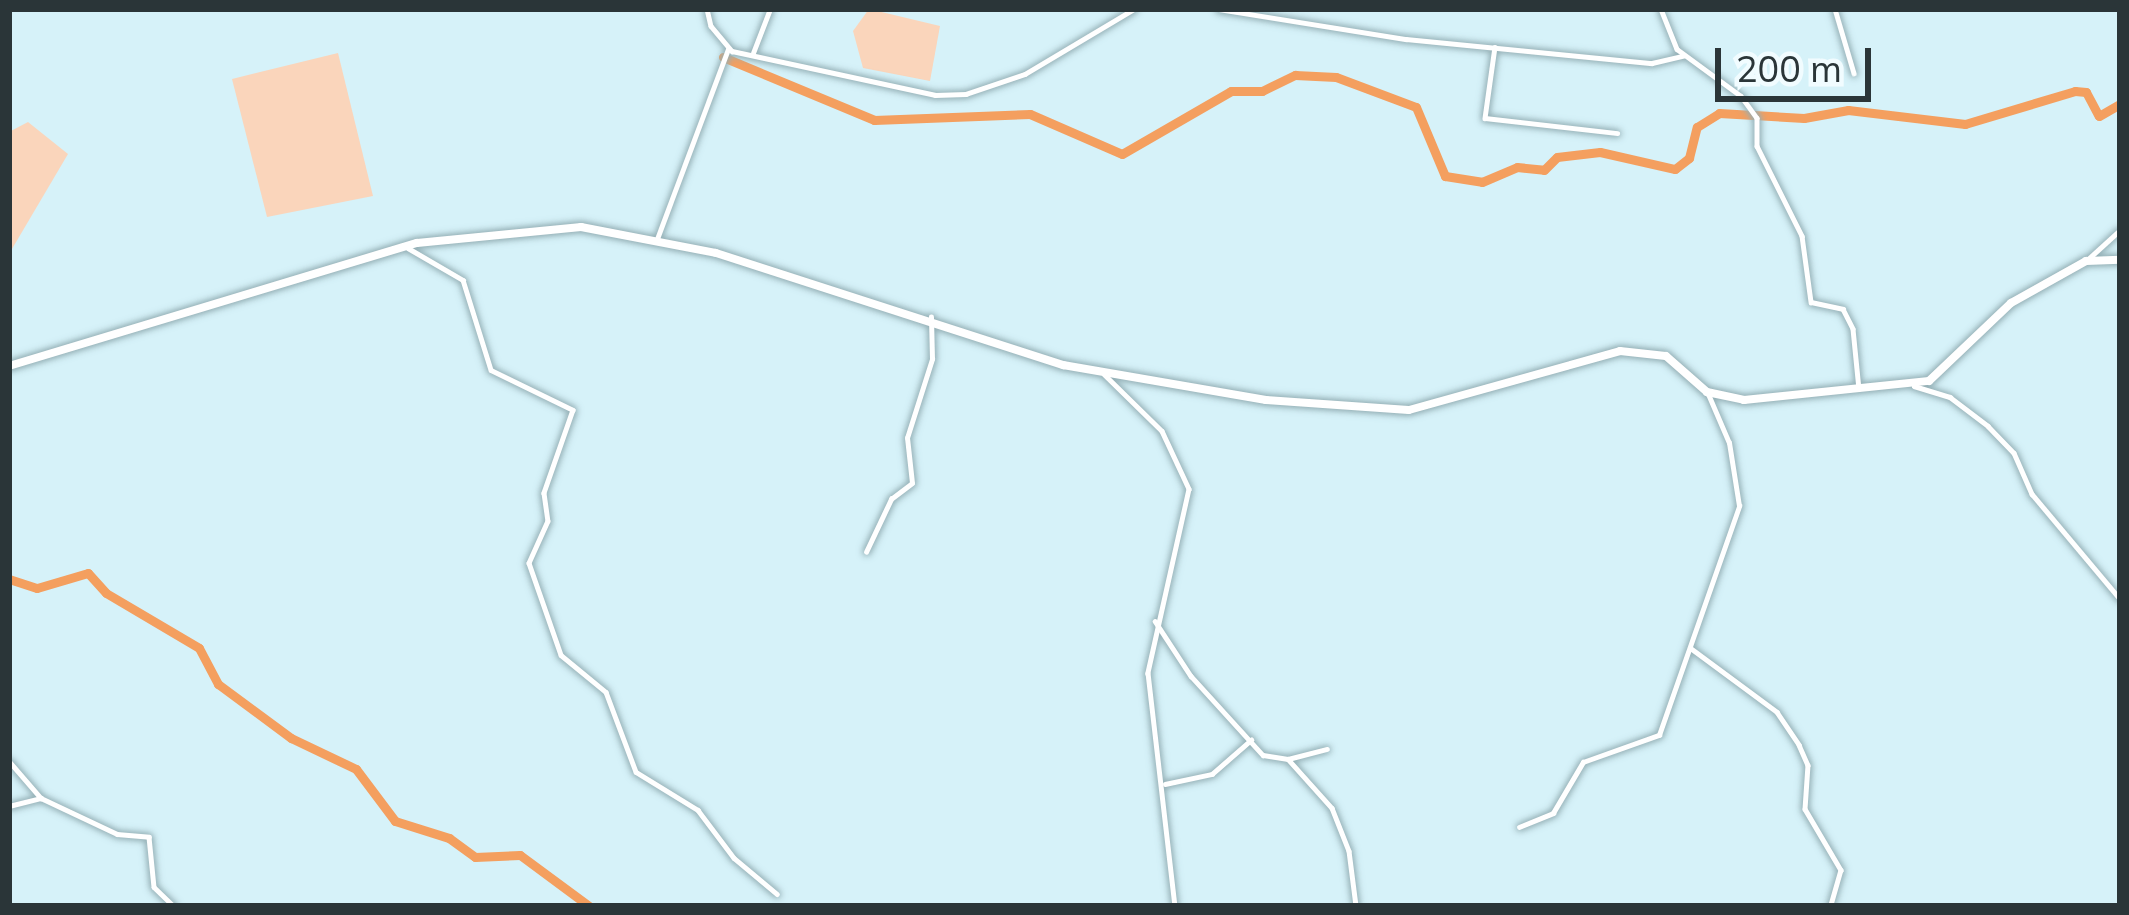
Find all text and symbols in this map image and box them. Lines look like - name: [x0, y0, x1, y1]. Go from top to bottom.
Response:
- scale bar: [1721, 24, 1877, 98]
- text: 200 m: [1736, 46, 1842, 91]

